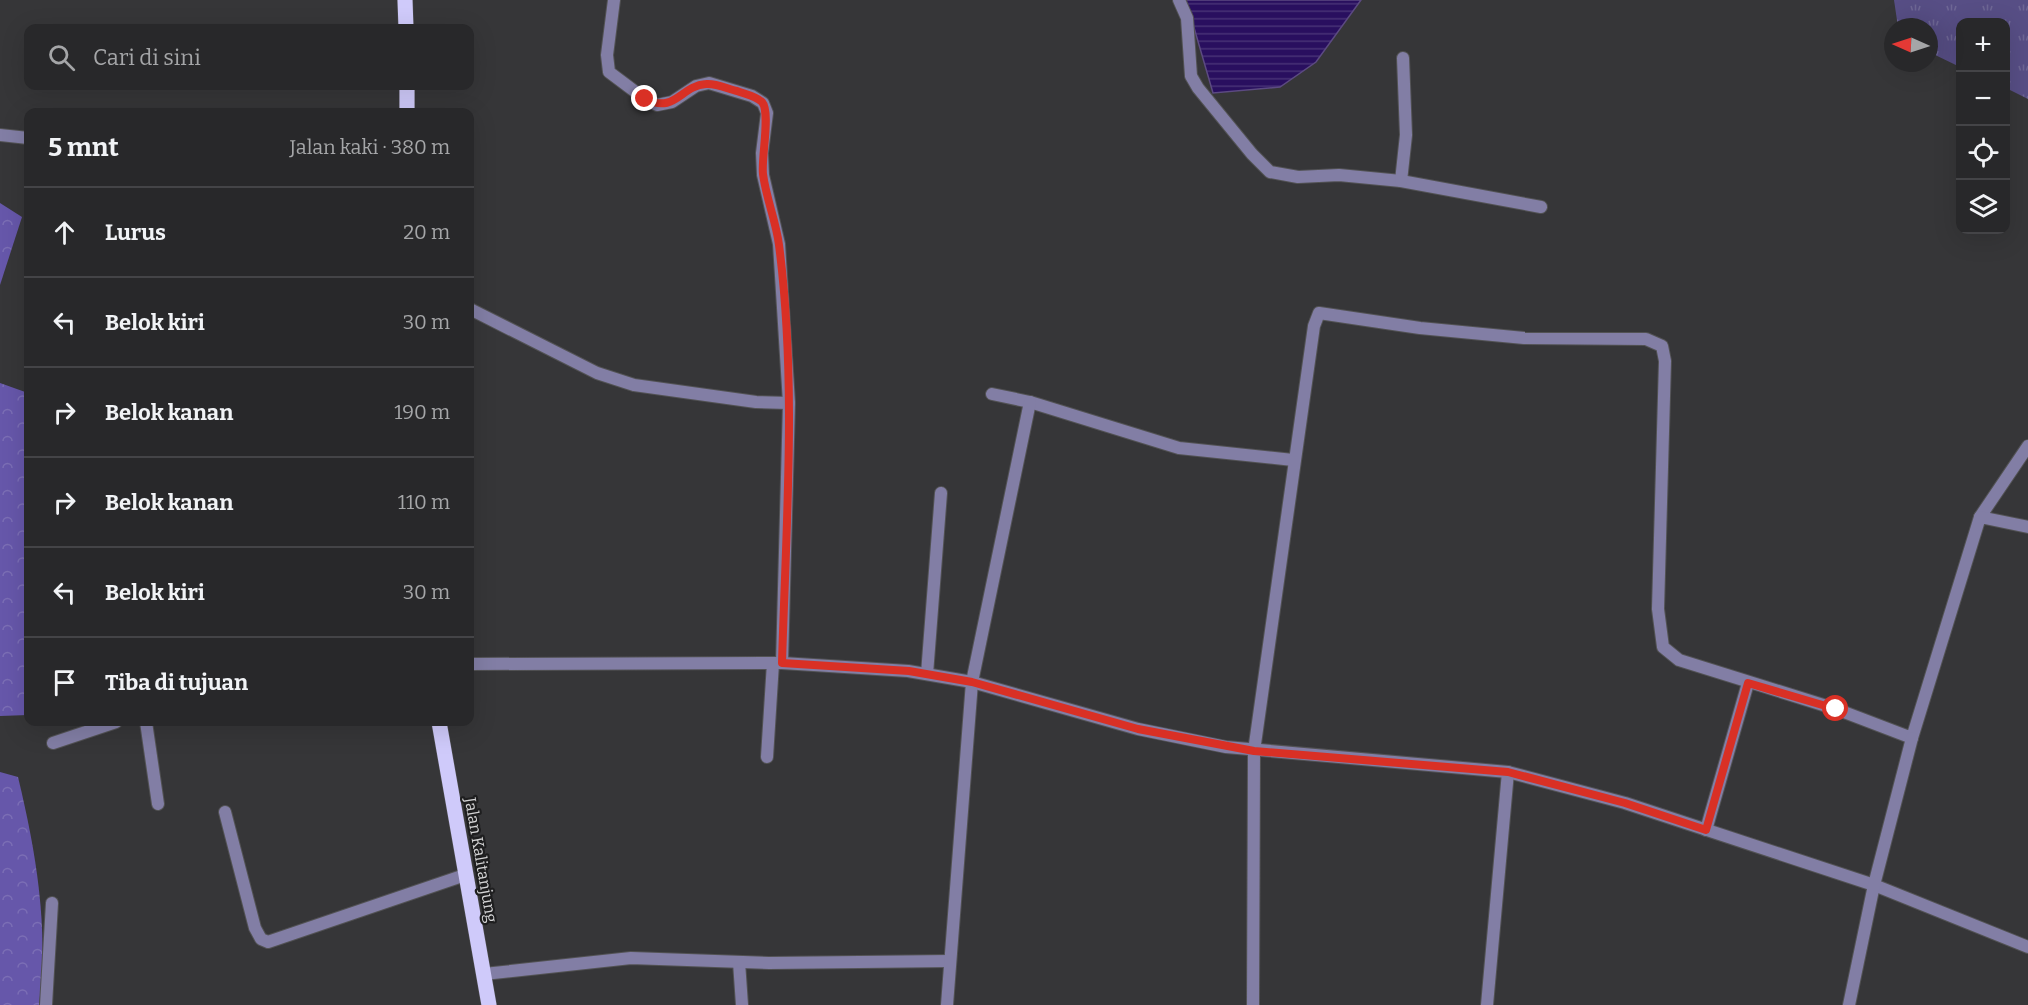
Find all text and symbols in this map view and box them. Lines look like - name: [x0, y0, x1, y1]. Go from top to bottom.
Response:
- north arrow: [1884, 18, 1938, 72]
- map controls: [1956, 18, 2010, 234]
- button: +: [1956, 18, 2010, 72]
- search box: [24, 24, 474, 90]
- icon: search: [45, 41, 78, 74]
- text: Cari di sini: [93, 44, 201, 71]
- button: −: [1956, 72, 2010, 126]
- route end: [631, 85, 657, 111]
- button: locate: [1956, 126, 2010, 180]
- text: 5 mnt: [48, 132, 119, 163]
- text: Jalan kaki · 380 m: [290, 135, 450, 159]
- button: layers: [1956, 180, 2010, 234]
- icon: ahead: [48, 216, 81, 249]
- text: Lurus: [105, 219, 166, 246]
- text: 20 m: [403, 220, 450, 244]
- icon: left: [48, 306, 81, 339]
- text: Belok kiri: [105, 309, 205, 336]
- text: 30 m: [403, 310, 450, 334]
- icon: right: [48, 396, 81, 429]
- text: Belok kanan: [105, 399, 233, 426]
- text: 190 m: [394, 400, 450, 424]
- icon: right: [48, 486, 81, 519]
- text: Belok kanan: [105, 489, 233, 516]
- text: 110 m: [398, 490, 450, 514]
- icon: left: [48, 576, 81, 609]
- text: Belok kiri: [105, 579, 205, 606]
- text: 30 m: [403, 580, 450, 604]
- icon: arrive: [48, 666, 81, 699]
- text: Tiba di tujuan: [105, 669, 248, 696]
- route start: [1822, 695, 1848, 721]
- street label: Jalan Kalitanjung: [460, 795, 501, 924]

